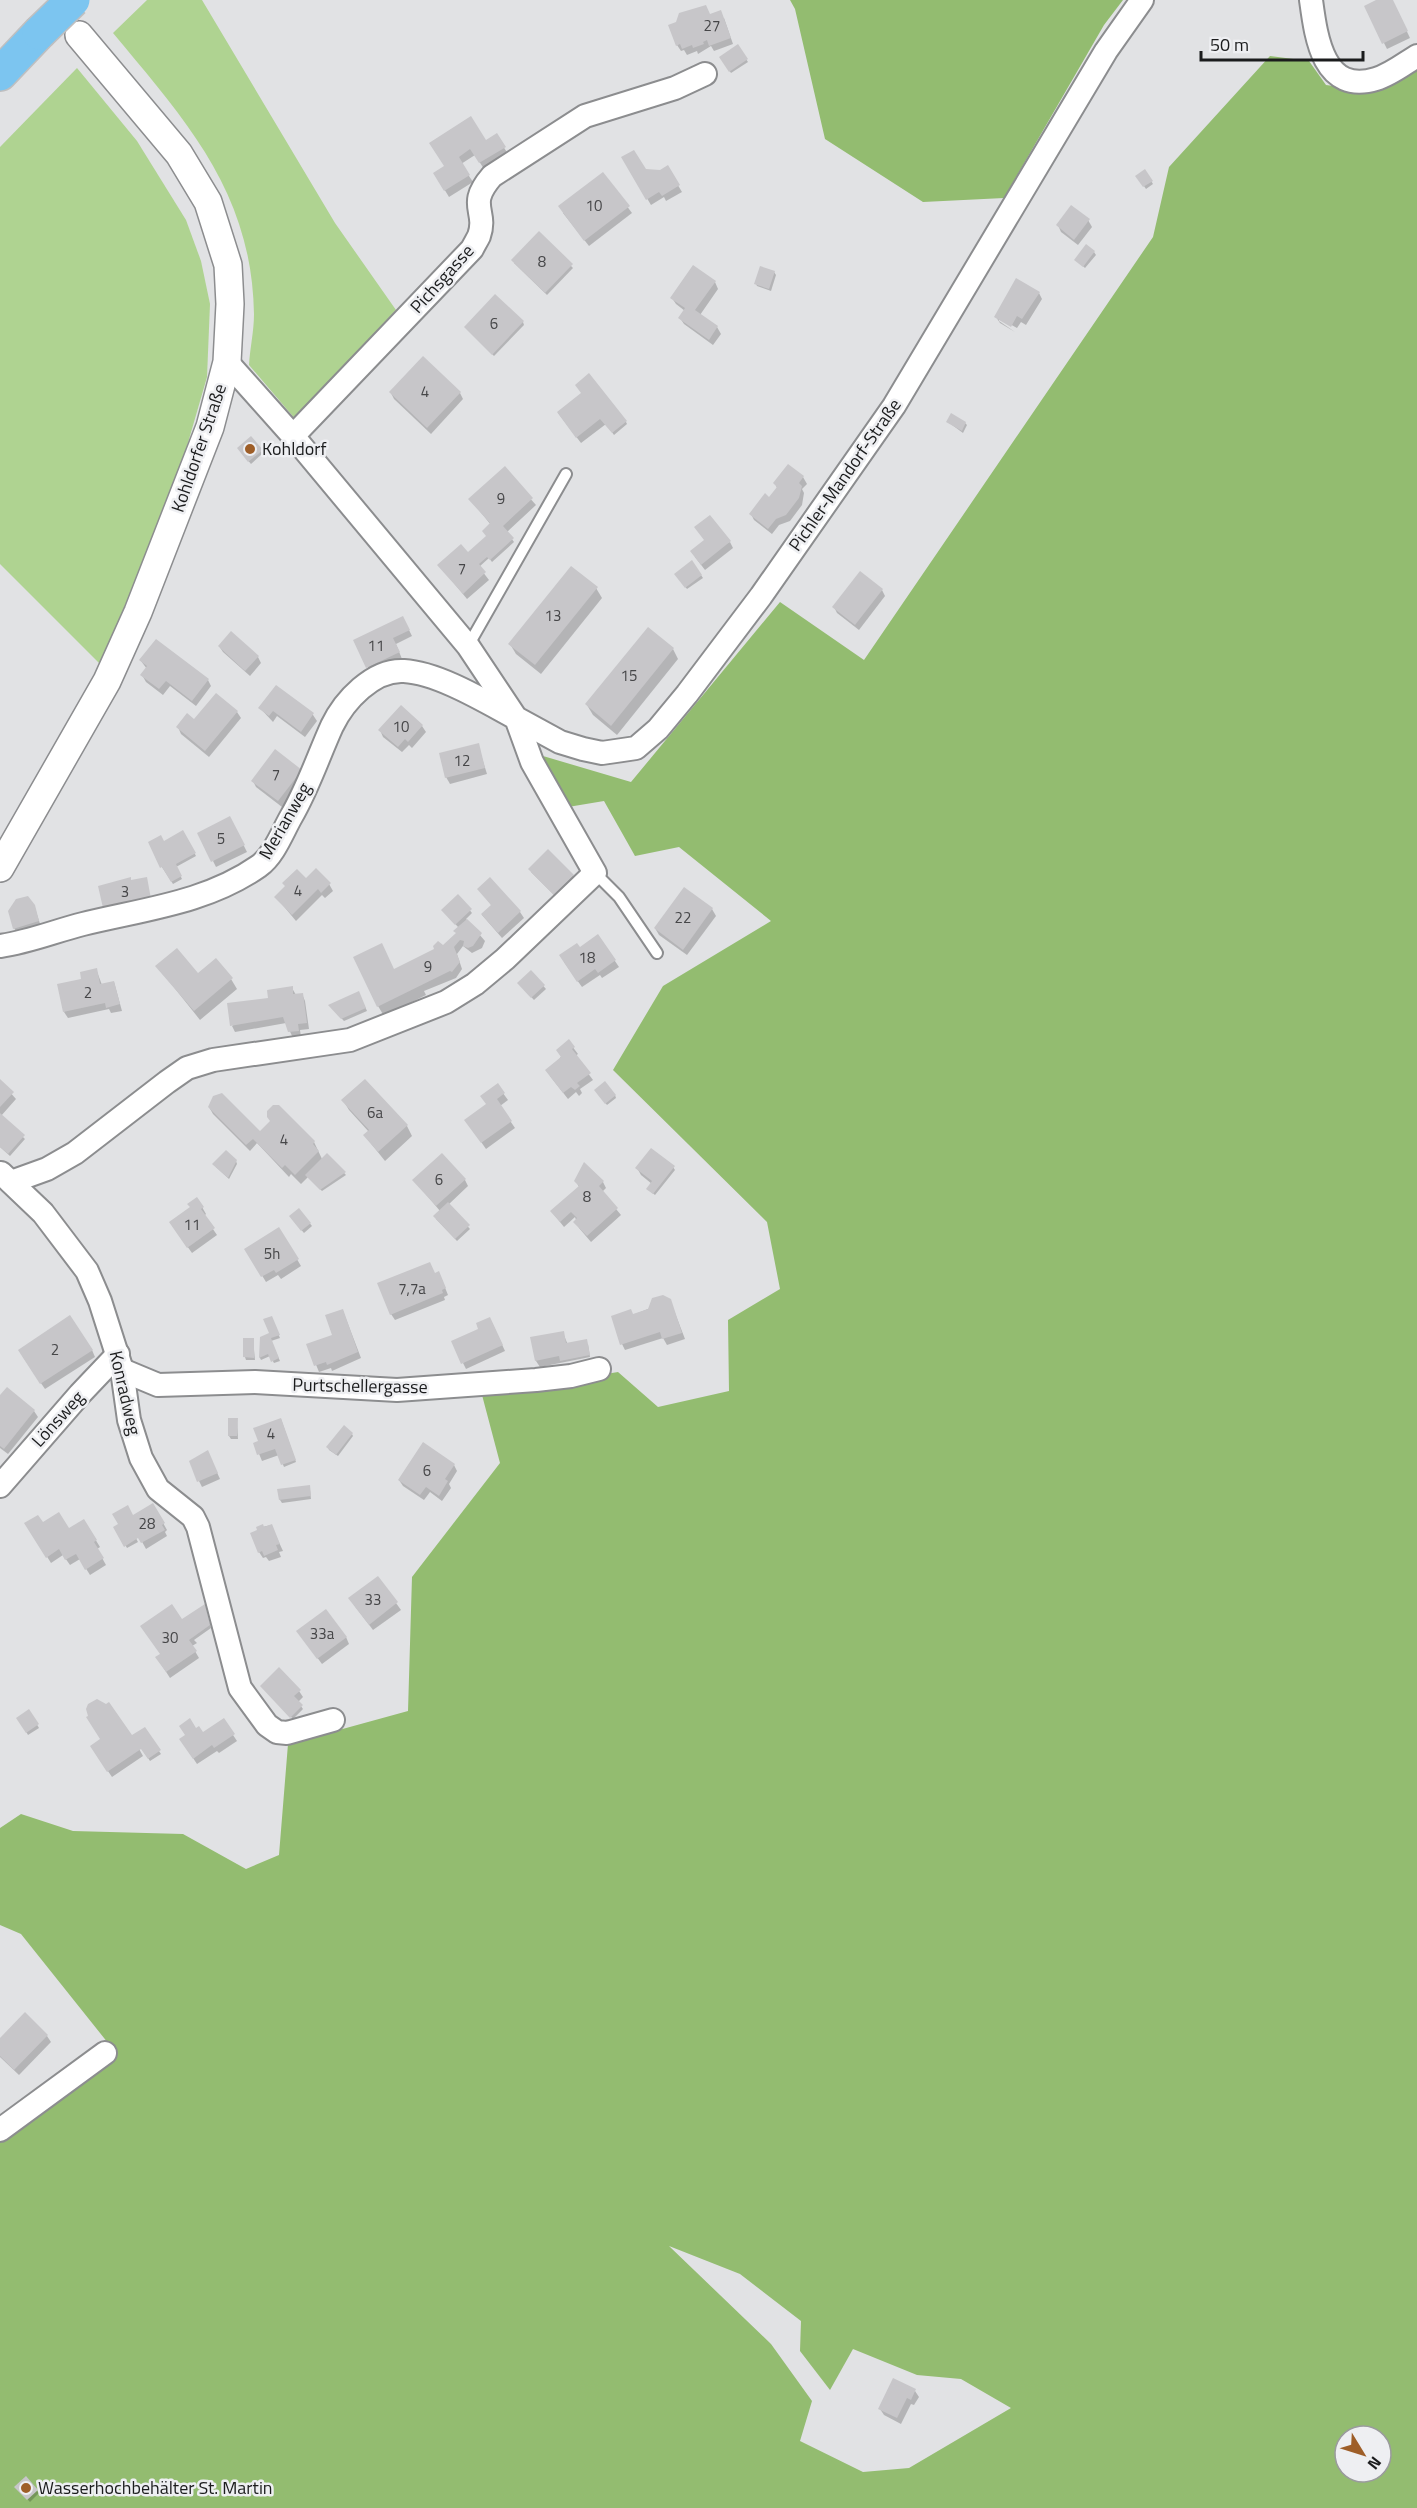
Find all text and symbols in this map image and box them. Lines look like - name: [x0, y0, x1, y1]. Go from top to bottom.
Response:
- house number: 27: [704, 14, 720, 37]
- scale bar: [1201, 24, 1363, 62]
- text: 50 m: [1210, 31, 1249, 58]
- house number: 10: [586, 194, 602, 217]
- street label: Pichsgasse: [403, 238, 480, 319]
- house number: 8: [538, 250, 546, 273]
- house number: 6: [490, 312, 498, 335]
- street label: Kohldorfer Straße: [164, 380, 233, 516]
- house number: 4: [421, 380, 429, 403]
- street label: Pichler-Mandorf-Straße: [782, 393, 908, 557]
- place label: Kohldorf: [262, 435, 327, 462]
- marker: Kohldorf: [243, 442, 257, 456]
- house number: 9: [497, 487, 505, 510]
- house number: 7: [458, 557, 466, 580]
- house number: 13: [545, 604, 561, 627]
- house number: 11: [368, 634, 384, 657]
- house number: 15: [621, 664, 637, 687]
- house number: 10: [393, 715, 409, 738]
- house number: 12: [454, 749, 470, 772]
- house number: 7: [272, 763, 280, 786]
- street label: Merianweg: [252, 777, 317, 864]
- house number: 5: [217, 827, 225, 850]
- house number: 4: [294, 879, 302, 902]
- house number: 3: [121, 880, 129, 903]
- house number: 22: [675, 906, 691, 929]
- house number: 18: [579, 946, 595, 969]
- house number: 9: [424, 955, 432, 978]
- house number: 2: [84, 981, 92, 1004]
- house number: 6a: [367, 1101, 383, 1124]
- house number: 4: [280, 1128, 288, 1151]
- house number: 6: [435, 1168, 443, 1191]
- house number: 8: [583, 1185, 591, 1208]
- house number: 11: [184, 1213, 200, 1236]
- house number: 5h: [264, 1242, 280, 1265]
- house number: 7,7a: [398, 1277, 426, 1300]
- house number: 2: [51, 1338, 59, 1361]
- street label: Konradweg: [103, 1348, 148, 1438]
- street label: Purtschellergasse: [292, 1371, 428, 1400]
- street label: Lönsweg: [25, 1384, 90, 1453]
- house number: 4: [267, 1422, 275, 1445]
- house number: 6: [423, 1459, 431, 1482]
- house number: 28: [139, 1512, 155, 1535]
- house number: 33: [365, 1588, 381, 1611]
- house number: 33a: [310, 1622, 335, 1645]
- house number: 30: [162, 1626, 178, 1649]
- north arrow: [1333, 2424, 1393, 2484]
- text: N: [1362, 2451, 1388, 2475]
- place label: Wasserhochbehälter St. Martin: [38, 2474, 273, 2501]
- marker: Wasserhochbehälter St. Martin: [19, 2481, 33, 2495]

